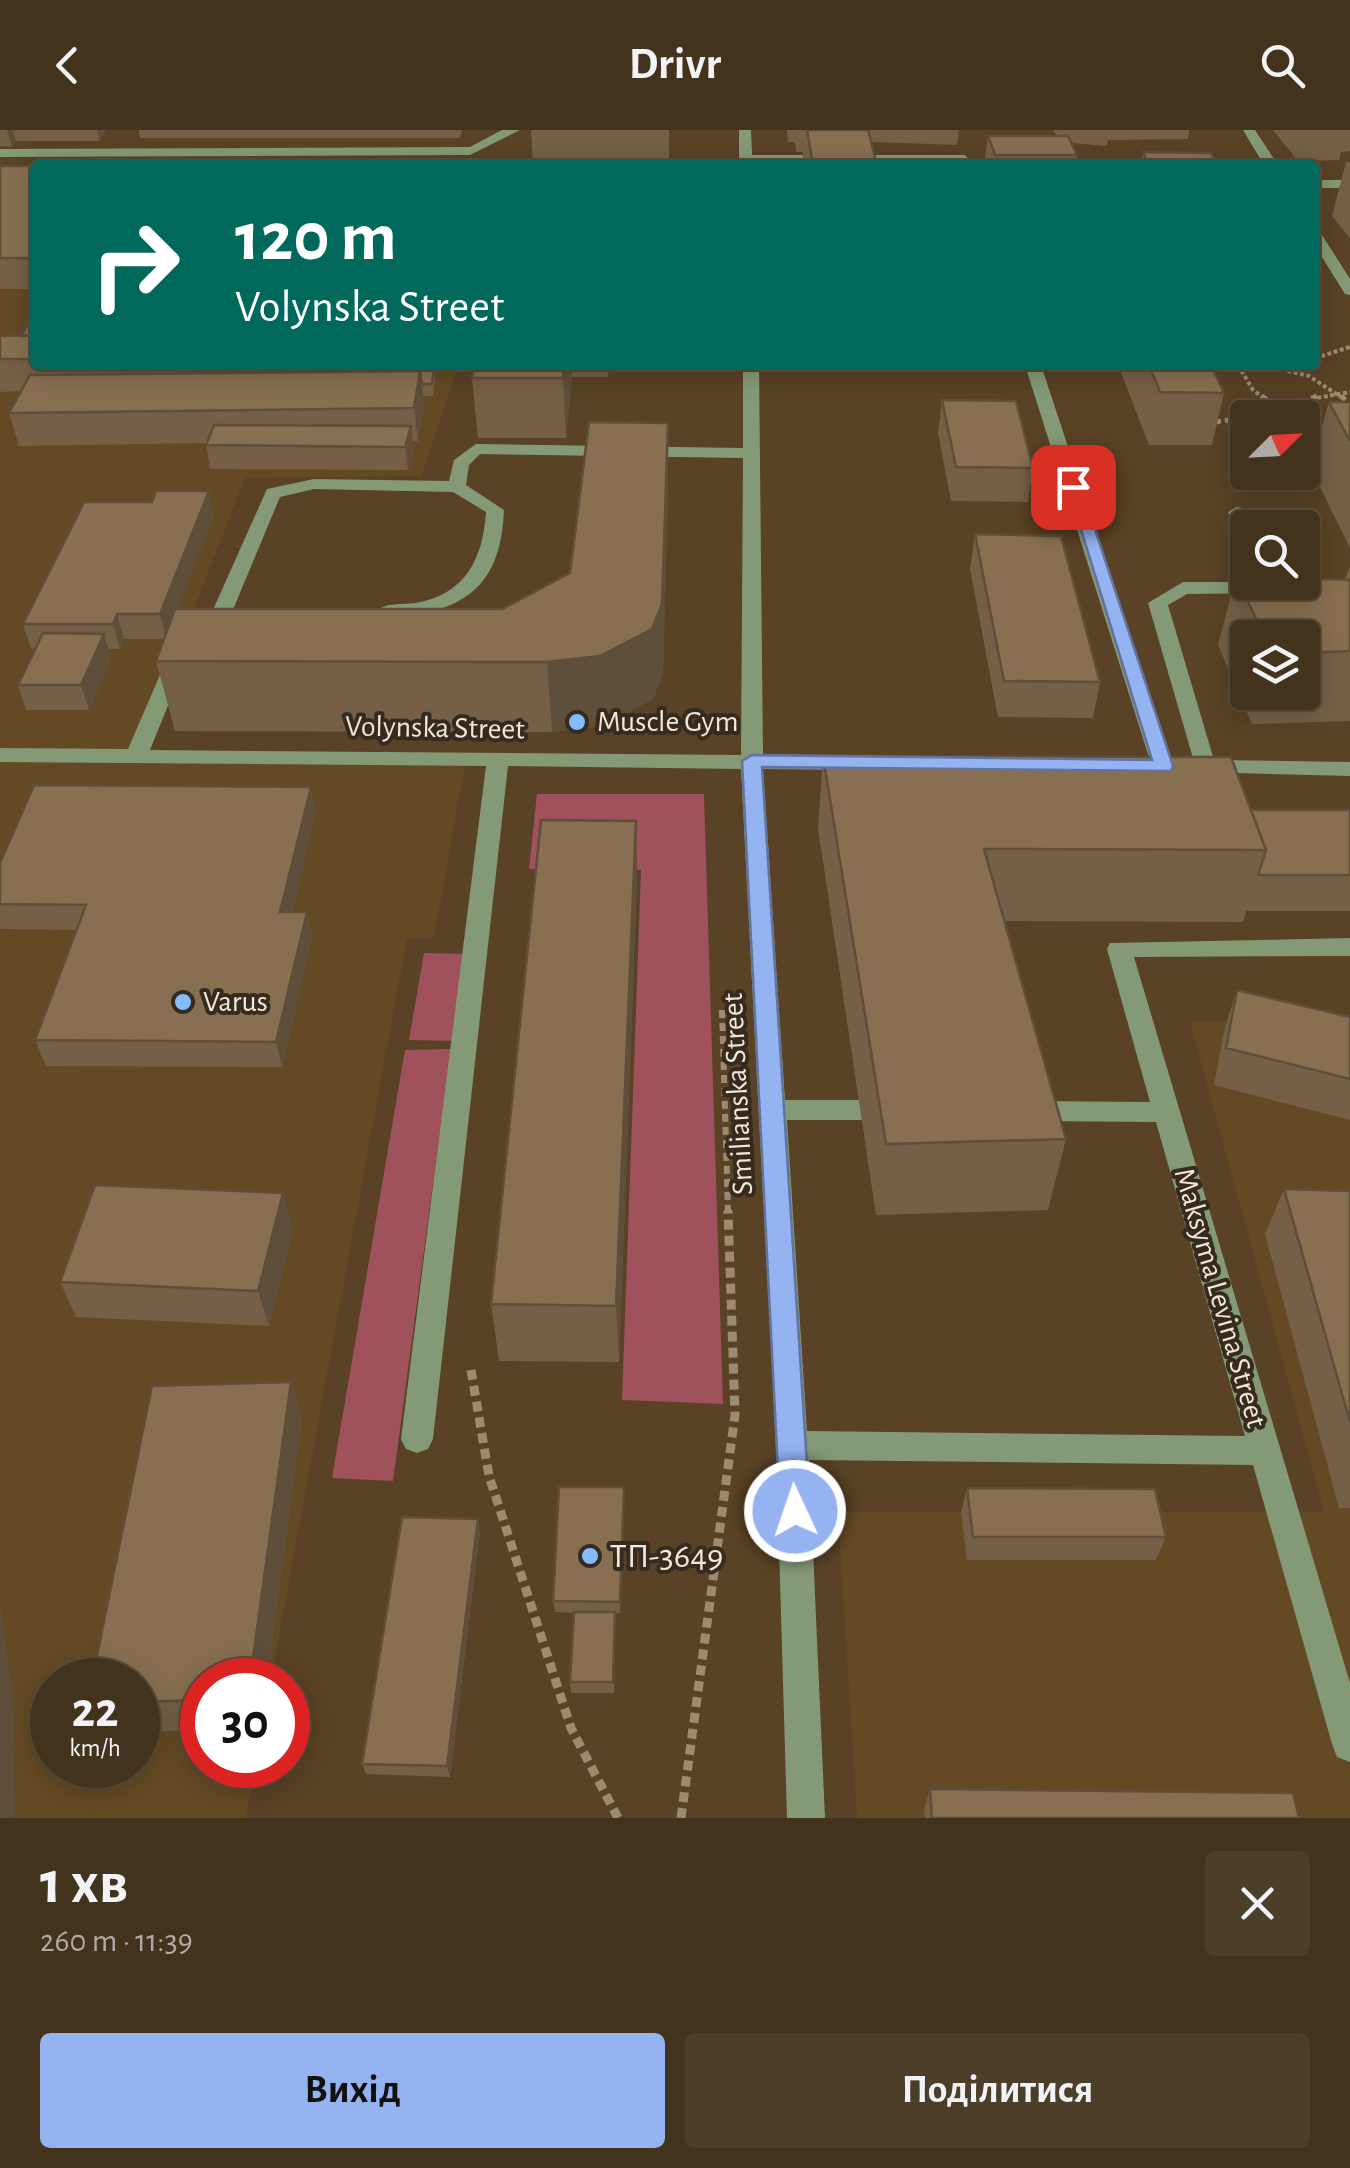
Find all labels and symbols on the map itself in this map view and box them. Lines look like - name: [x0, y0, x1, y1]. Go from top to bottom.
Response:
- north arrow: [1230, 400, 1320, 490]
- pin: [1031, 445, 1116, 530]
- place label: Muscle Gym: [597, 707, 738, 737]
- street label: Volynska Street: [345, 711, 525, 745]
- marker: Muscle Gym: [566, 711, 588, 733]
- place label: Varus: [203, 987, 268, 1017]
- marker: Varus: [172, 991, 194, 1013]
- street label: Smilianska Street: [718, 992, 758, 1196]
- street label: Maksyma Levina Street: [1169, 1165, 1272, 1432]
- position arrow: [743, 1459, 847, 1563]
- place label: ТП-3649: [610, 1539, 724, 1574]
- marker: ТП-3649: [579, 1545, 601, 1567]
- speed limit sign: 30: [180, 1658, 310, 1788]

